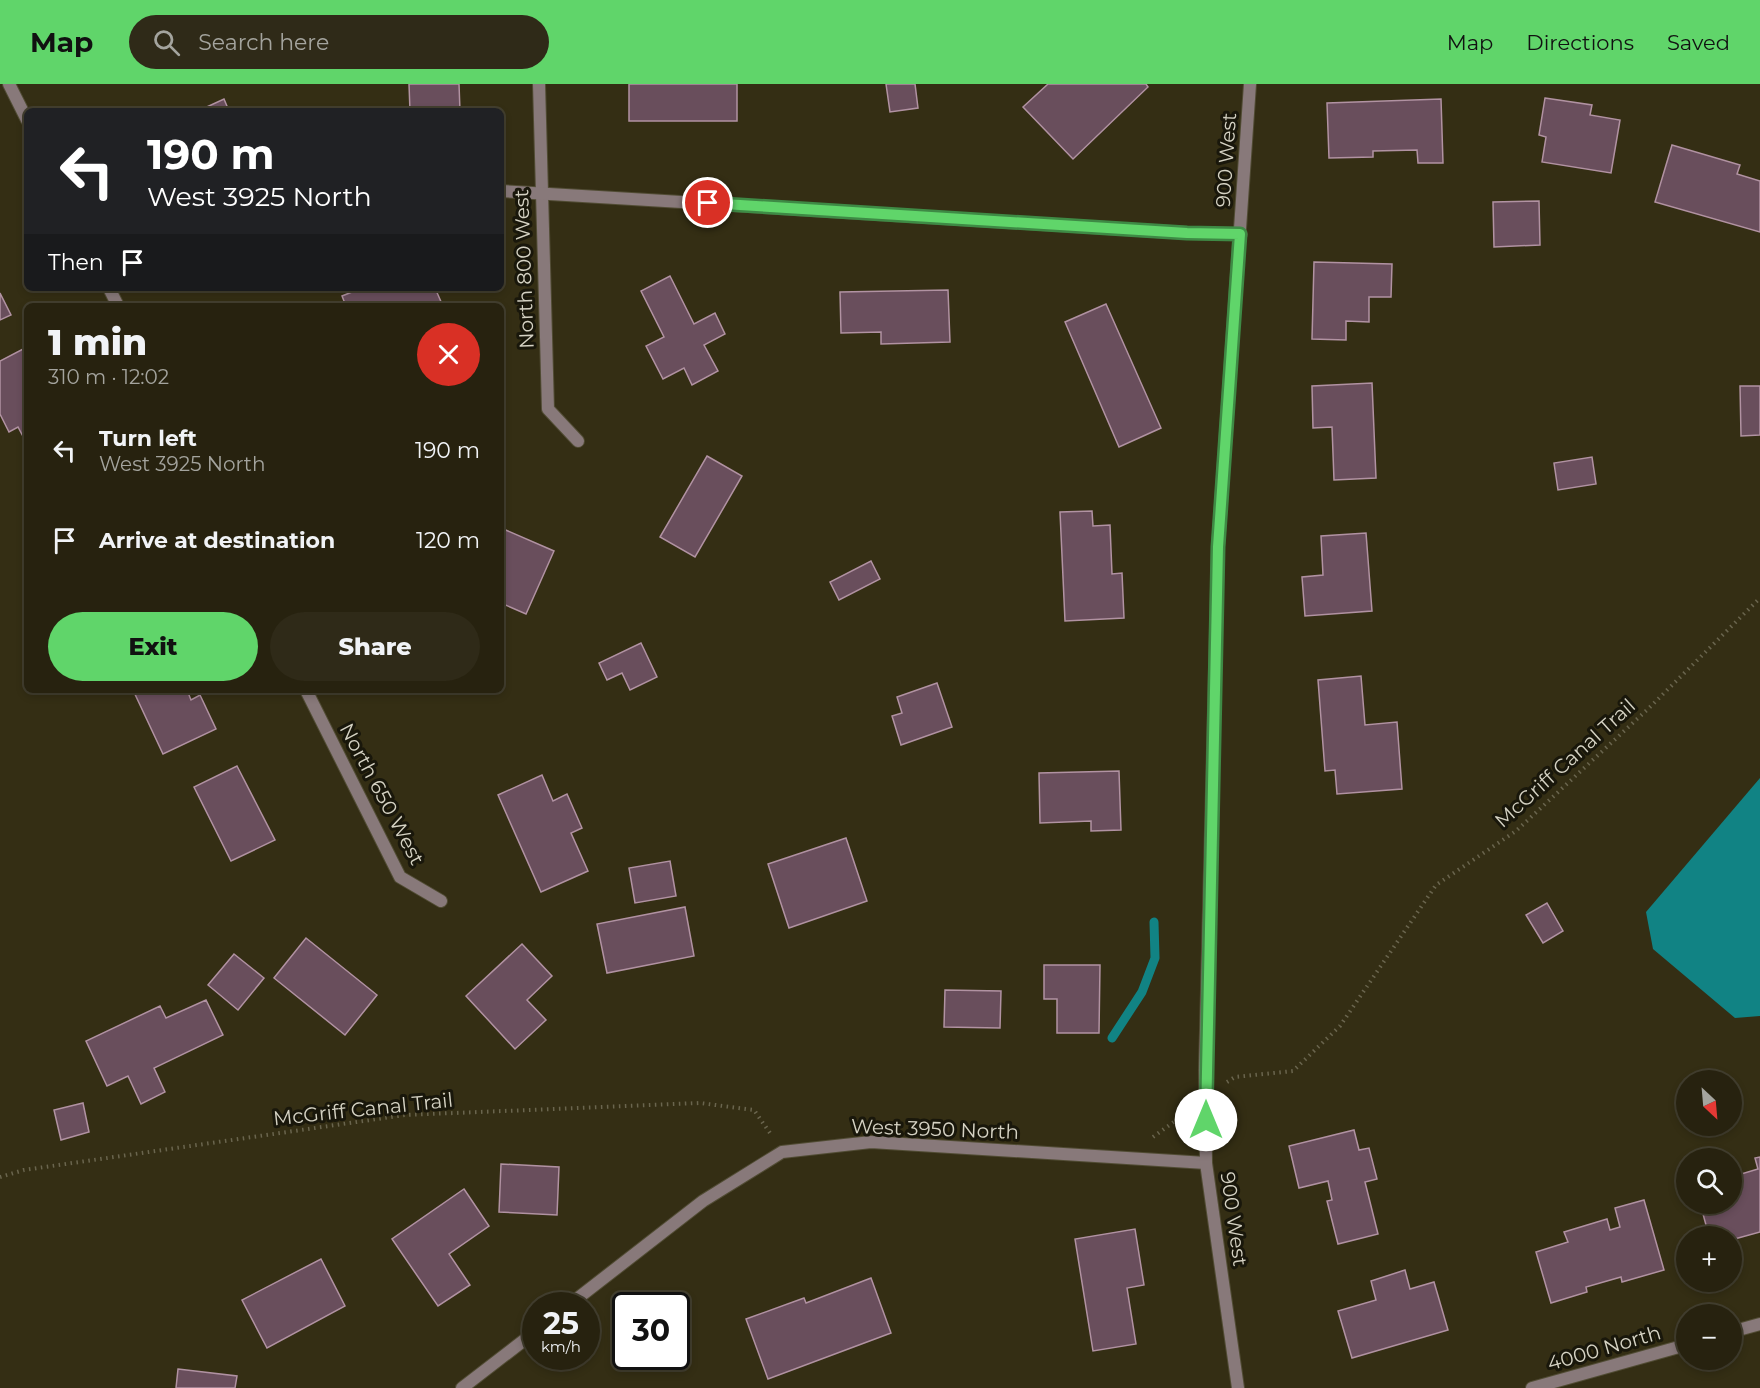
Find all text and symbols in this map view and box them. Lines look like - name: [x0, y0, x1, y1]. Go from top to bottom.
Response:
- search box: [129, 15, 549, 69]
- text: Map: [30, 25, 93, 59]
- icon: search: [150, 26, 183, 59]
- text: Search here: [198, 29, 329, 56]
- text: Map: [1447, 30, 1493, 55]
- text: Directions: [1526, 30, 1634, 55]
- text: Saved: [1667, 30, 1730, 55]
- street label: 900 West: [1211, 112, 1241, 208]
- text: 190 m: [147, 128, 275, 180]
- icon: left: [48, 132, 126, 210]
- pin: [682, 177, 733, 228]
- text: West 3925 North: [147, 180, 372, 213]
- icon: arrive: [691, 186, 724, 219]
- street label: North 800 West: [509, 189, 539, 349]
- icon: arrive: [116, 246, 149, 279]
- text: Then: [48, 249, 104, 276]
- text: 1 min: [48, 320, 147, 364]
- button: close: [417, 323, 480, 386]
- text: 310 m · 12:02: [48, 365, 169, 389]
- text: Turn left: [99, 425, 197, 452]
- icon: left: [48, 434, 81, 467]
- text: 190 m: [415, 437, 480, 464]
- text: West 3925 North: [99, 452, 265, 476]
- icon: arrive: [48, 524, 81, 557]
- text: Arrive at destination: [99, 527, 335, 554]
- text: 120 m: [416, 527, 480, 554]
- button: Exit: [48, 612, 258, 681]
- button: Share: [270, 612, 480, 681]
- street label: McGriff Canal Trail: [1490, 694, 1640, 832]
- street label: North 650 West: [335, 719, 429, 869]
- north arrow: [1676, 1070, 1742, 1136]
- map controls: [1676, 1070, 1742, 1370]
- street label: McGriff Canal Trail: [272, 1088, 454, 1130]
- position arrow: [1174, 1088, 1238, 1152]
- street label: West 3950 North: [850, 1114, 1020, 1144]
- button: search: [1676, 1148, 1742, 1214]
- street label: 900 West: [1216, 1170, 1252, 1268]
- button: +: [1676, 1226, 1742, 1292]
- speed limit sign: 30: [612, 1292, 690, 1370]
- button: −: [1676, 1304, 1742, 1370]
- text: 25: [543, 1305, 579, 1342]
- street label: 4000 North: [1544, 1320, 1664, 1376]
- text: km/h: [541, 1337, 581, 1356]

